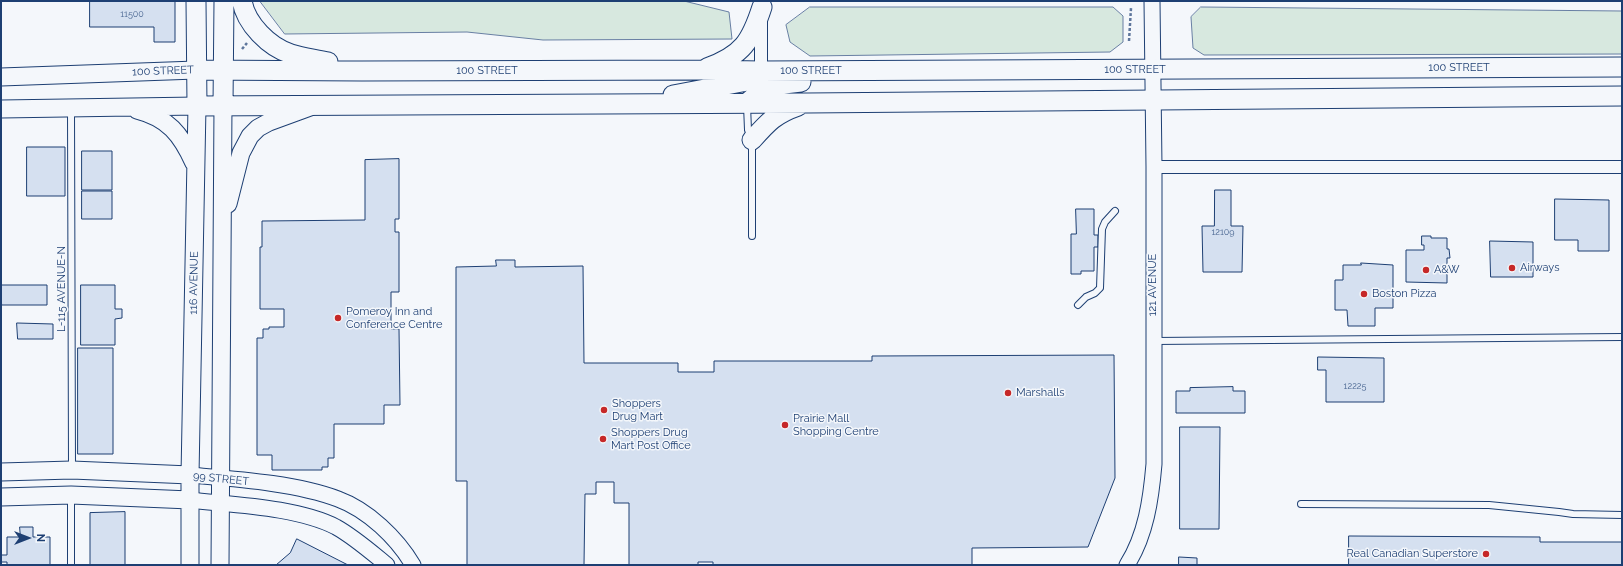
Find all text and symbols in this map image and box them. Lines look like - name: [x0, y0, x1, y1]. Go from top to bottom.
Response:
- house number: 11500: [120, 9, 144, 19]
- street label: 100 STREET: [1428, 61, 1490, 75]
- street label: 100 STREET: [132, 63, 194, 79]
- street label: 100 STREET: [1104, 63, 1166, 77]
- street label: 100 STREET: [456, 64, 518, 78]
- street label: 100 STREET: [780, 64, 842, 78]
- house number: 12109: [1211, 227, 1235, 237]
- street label: L-115 AVENUE-N: [55, 246, 69, 332]
- street label: 116 AVENUE: [187, 251, 201, 315]
- street label: 121 AVENUE: [1146, 254, 1160, 316]
- place label: Airways: [1520, 261, 1559, 275]
- place label: A&W: [1434, 263, 1460, 277]
- marker: Airways: [1507, 263, 1517, 273]
- marker: A&W: [1421, 265, 1431, 275]
- place label: Boston Pizza: [1372, 287, 1437, 301]
- marker: Boston Pizza: [1359, 289, 1369, 299]
- place label: Pomeroy Inn and Conference Centre: [346, 305, 442, 331]
- marker: Pomeroy Inn and Conference Centre: [333, 313, 343, 323]
- house number: 12225: [1344, 381, 1366, 391]
- place label: Marshalls: [1016, 386, 1064, 400]
- marker: Marshalls: [1003, 388, 1013, 398]
- place label: Shoppers Drug Mart: [612, 397, 663, 423]
- marker: Shoppers Drug Mart: [599, 405, 609, 415]
- place label: Prairie Mall Shopping Centre: [793, 412, 879, 438]
- marker: Prairie Mall Shopping Centre: [780, 420, 790, 430]
- place label: Shoppers Drug Mart Post Office: [611, 426, 691, 452]
- marker: Shoppers Drug Mart Post Office: [598, 434, 608, 444]
- street label: 99 STREET: [192, 469, 250, 489]
- north arrow: [8, 518, 48, 558]
- text: N: [34, 534, 47, 542]
- place label: Real Canadian Superstore: [1346, 547, 1478, 561]
- marker: Real Canadian Superstore: [1481, 549, 1491, 559]

